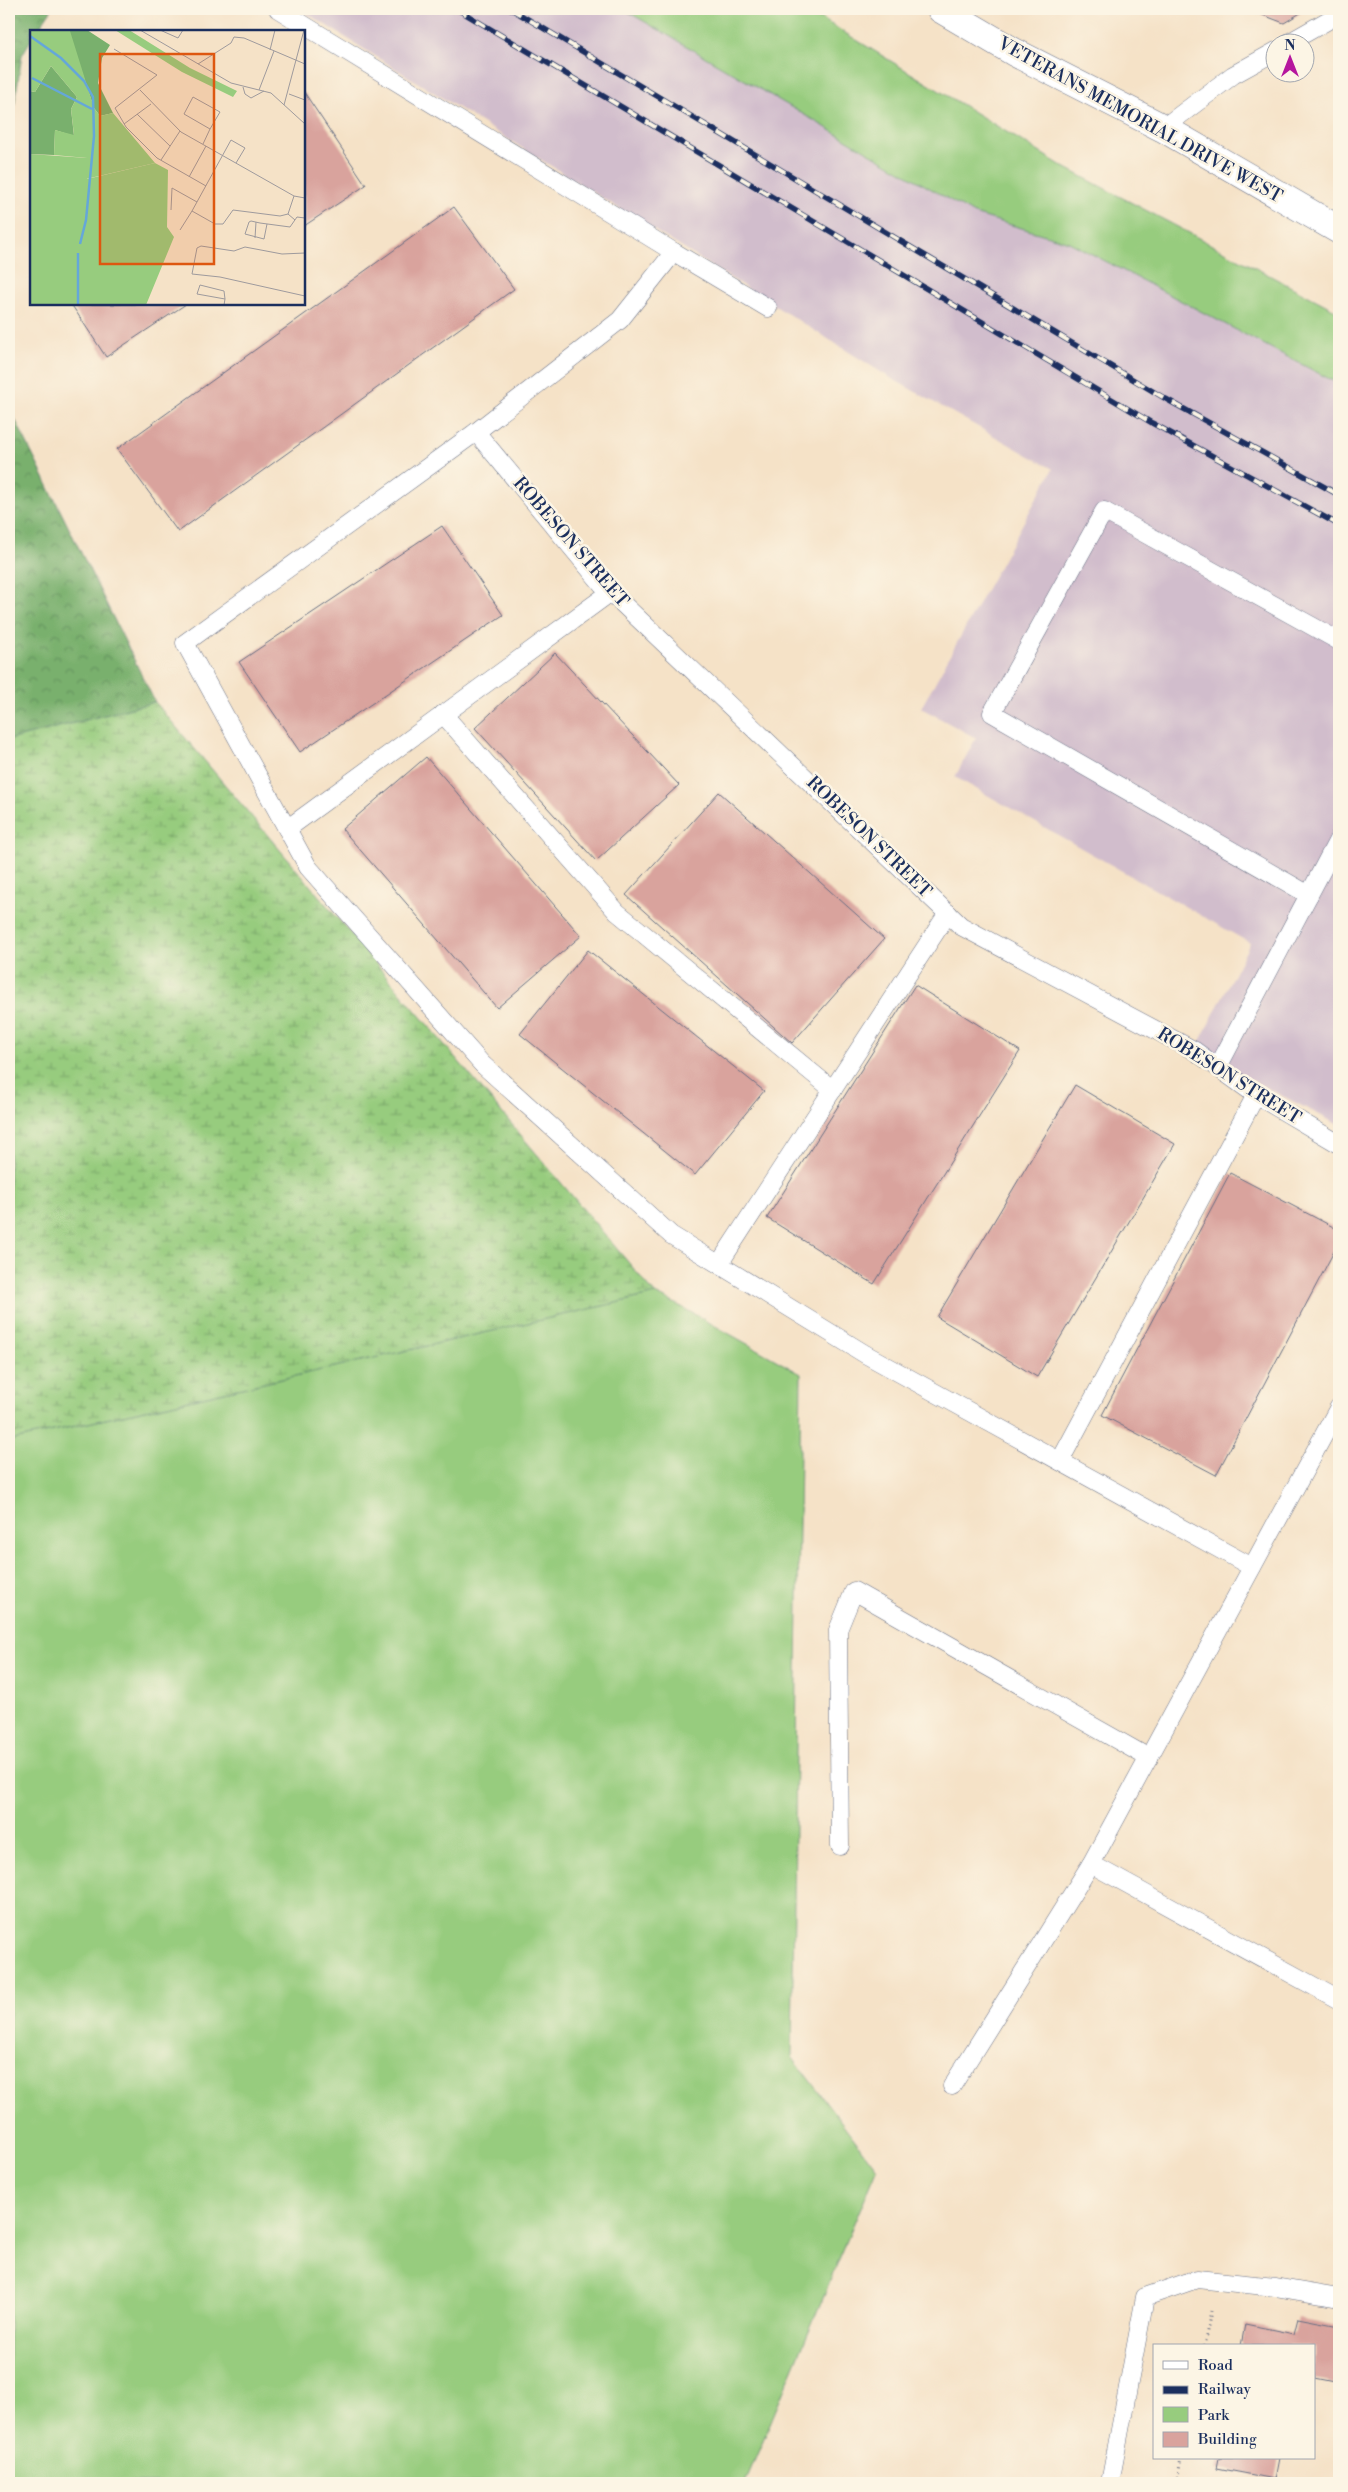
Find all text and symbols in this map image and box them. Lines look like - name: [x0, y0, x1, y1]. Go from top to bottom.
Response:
- inset map: [30, 30, 305, 305]
- street label: VETERANS MEMORIAL DRIVE WEST: [993, 31, 1287, 208]
- north arrow: [1266, 32, 1316, 82]
- text: N: [1284, 37, 1296, 55]
- street label: ROBESON STREET: [508, 472, 634, 612]
- street label: ROBESON STREET: [802, 771, 937, 903]
- street label: ROBESON STREET: [1153, 1022, 1305, 1130]
- legend: [1153, 2344, 1316, 2460]
- text: Road: [1198, 2356, 1233, 2375]
- text: Railway: [1198, 2380, 1252, 2399]
- text: Park: [1198, 2406, 1230, 2425]
- text: Building: [1197, 2430, 1257, 2449]

